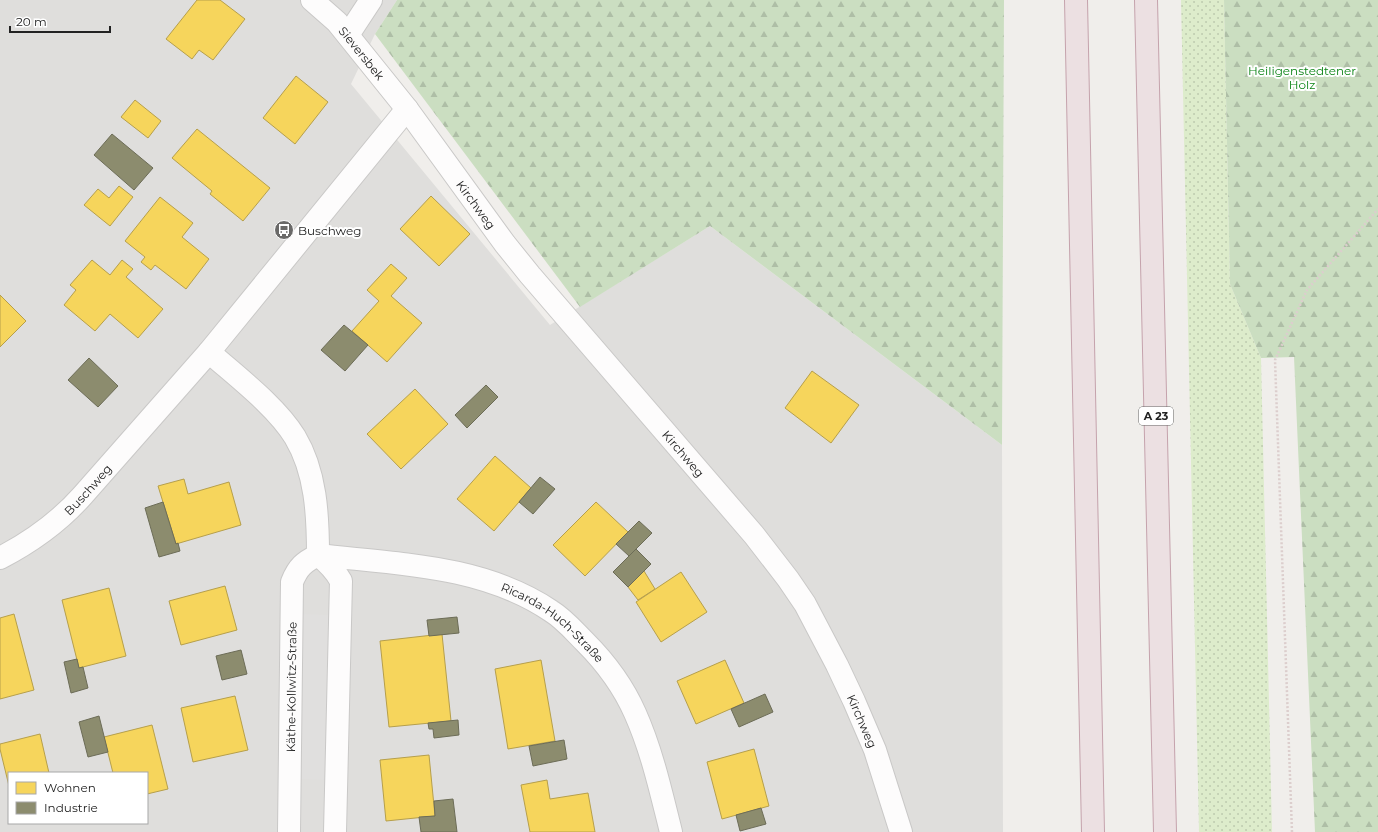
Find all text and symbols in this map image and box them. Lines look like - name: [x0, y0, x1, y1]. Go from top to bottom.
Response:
- scale bar: [10, 8, 110, 34]
- text: 20 m: [16, 14, 47, 29]
- street label: Sieversbek: [336, 23, 388, 83]
- park label: Heiligenstedtener Holz: [1248, 63, 1356, 92]
- street label: Kirchweg: [454, 177, 499, 232]
- bus stop icon: Buschweg: [273, 219, 295, 241]
- place label: Buschweg: [298, 223, 361, 238]
- road number: A 23: [1139, 407, 1173, 425]
- street label: Kirchweg: [659, 427, 708, 480]
- street label: Buschweg: [61, 461, 114, 518]
- street label: Ricarda-Huch-Straße: [499, 579, 607, 665]
- street label: Käthe-Kollwitz-Straße: [282, 622, 299, 752]
- street label: Kirchweg: [844, 692, 881, 750]
- legend: [8, 772, 148, 824]
- text: Wohnen: [44, 780, 96, 795]
- text: Industrie: [44, 800, 98, 815]

